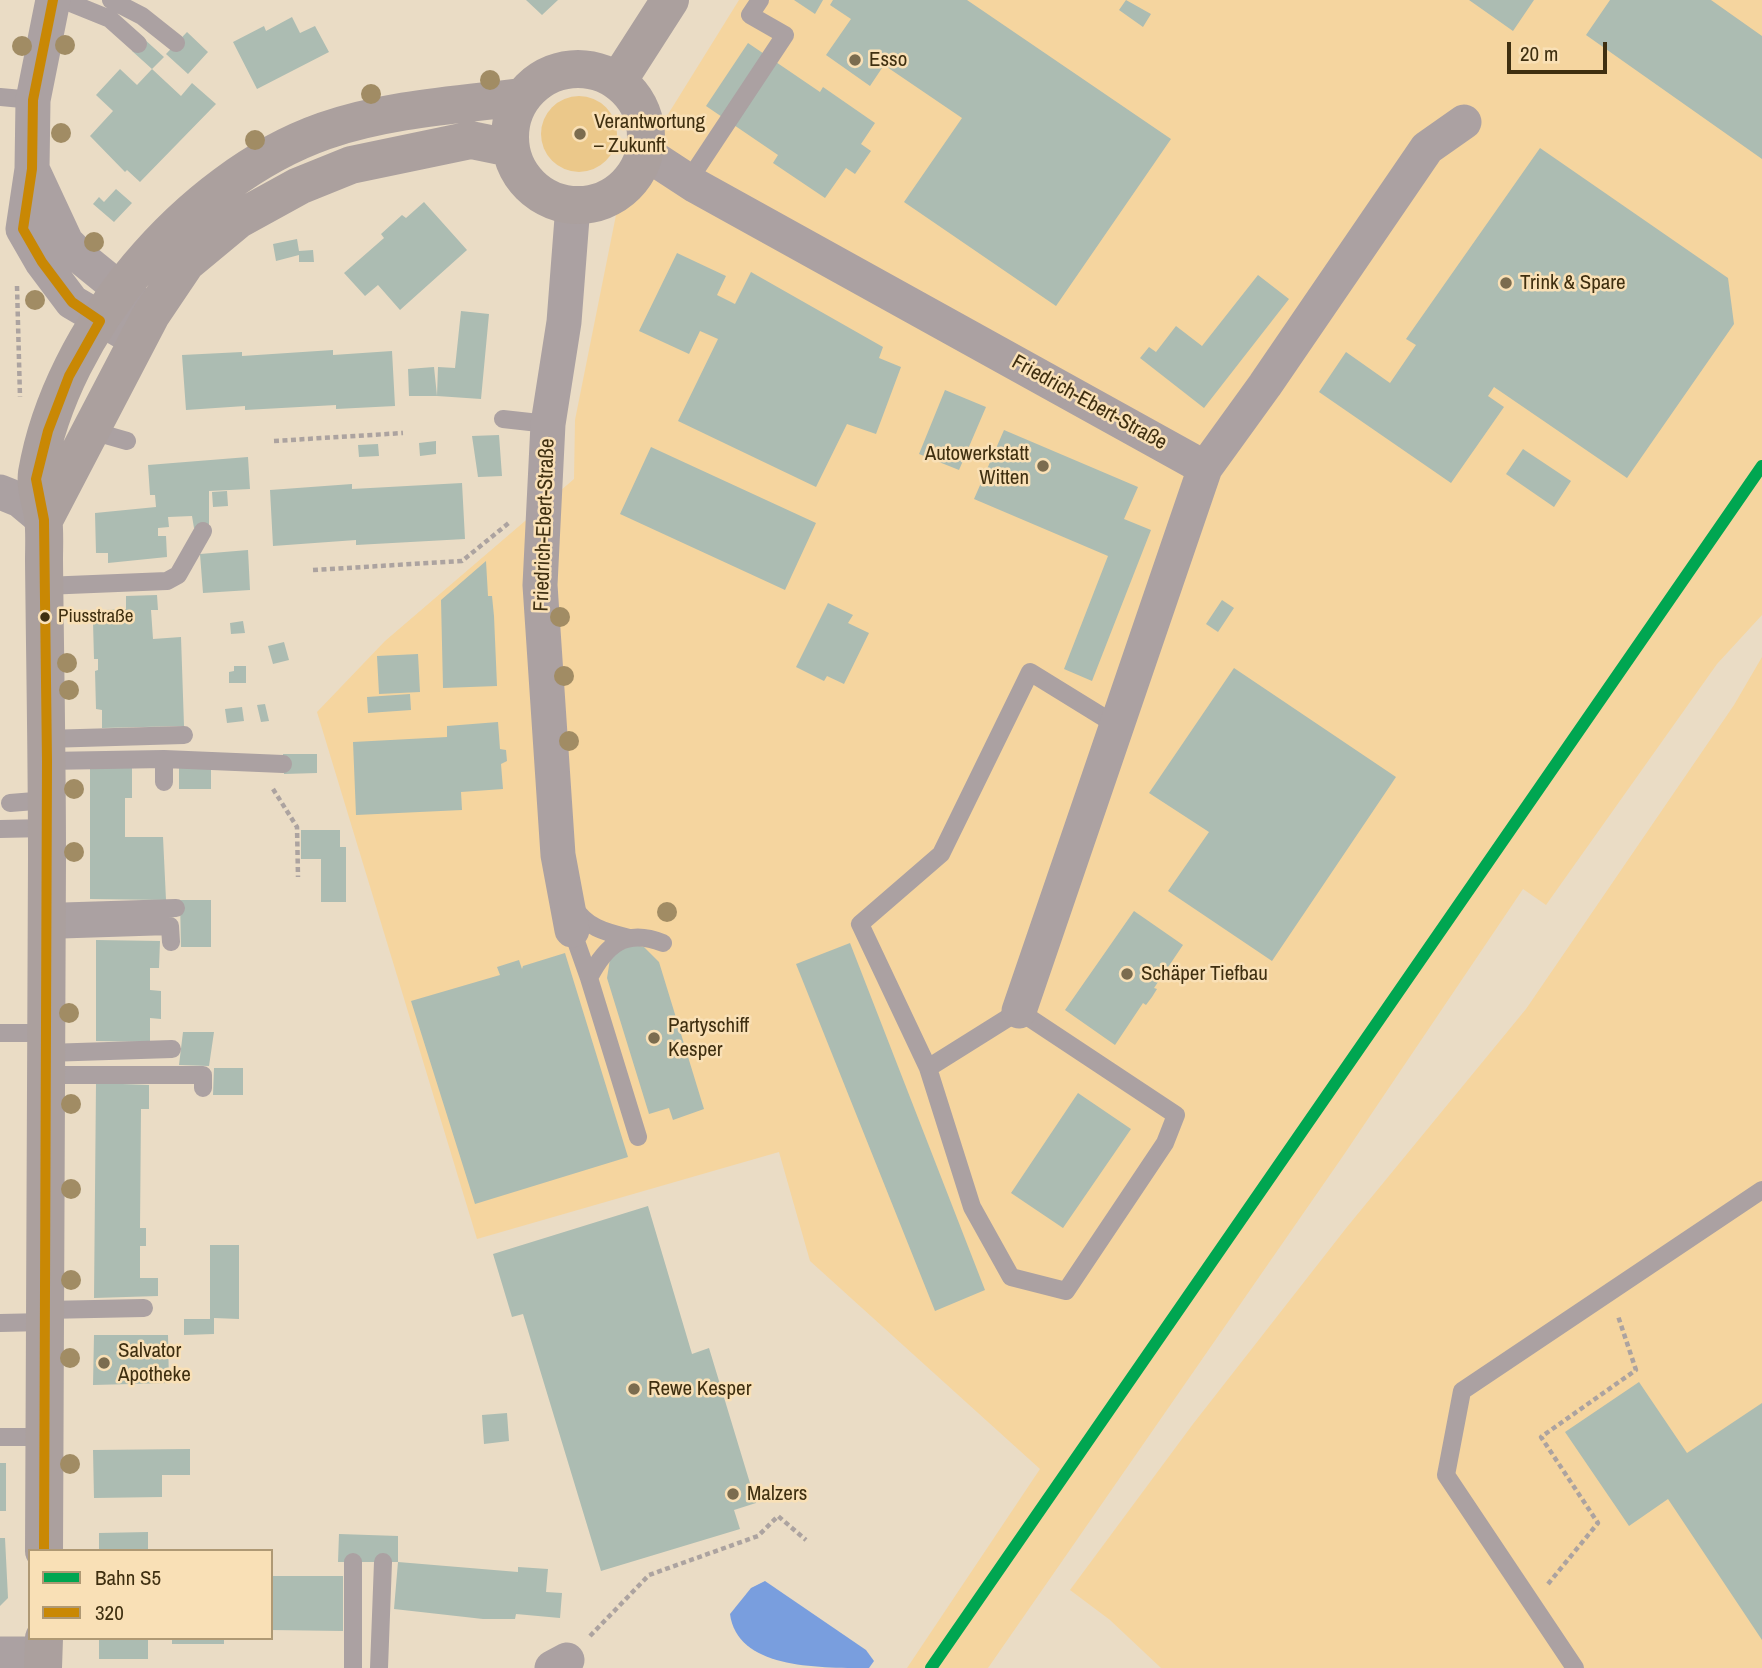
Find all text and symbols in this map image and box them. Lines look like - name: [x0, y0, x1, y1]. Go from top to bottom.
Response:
- scale bar: [1510, 28, 1610, 72]
- text: 20 m: [1520, 39, 1558, 68]
- place label: Esso: [869, 47, 907, 73]
- marker: Esso: [847, 52, 863, 68]
- place label: Verantwortung – Zukunft: [594, 109, 705, 159]
- marker: Verantwortung – Zukunft: [572, 126, 588, 142]
- place label: Trink & Spare: [1520, 270, 1626, 296]
- marker: Trink & Spare: [1498, 275, 1514, 291]
- street label: Friedrich-Ebert-Straße: [1007, 350, 1171, 456]
- street label: Friedrich-Ebert-Straße: [529, 438, 561, 612]
- place label: Autowerkstatt Witten: [925, 441, 1029, 491]
- marker: Autowerkstatt Witten: [1035, 458, 1051, 474]
- place label: Piusstraße: [58, 606, 133, 628]
- marker: Piusstraße: [38, 610, 52, 624]
- place label: Schäper Tiefbau: [1141, 961, 1268, 987]
- marker: Schäper Tiefbau: [1119, 966, 1135, 982]
- place label: Partyschiff Kesper: [668, 1013, 749, 1063]
- marker: Partyschiff Kesper: [646, 1030, 662, 1046]
- place label: Salvator Apotheke: [118, 1338, 191, 1388]
- marker: Salvator Apotheke: [96, 1355, 112, 1371]
- place label: Rewe Kesper: [648, 1376, 751, 1402]
- marker: Rewe Kesper: [626, 1381, 642, 1397]
- place label: Malzers: [747, 1481, 807, 1507]
- marker: Malzers: [725, 1486, 741, 1502]
- legend: [28, 1549, 273, 1640]
- text: Bahn S5: [95, 1563, 161, 1592]
- text: 320: [95, 1598, 124, 1627]

